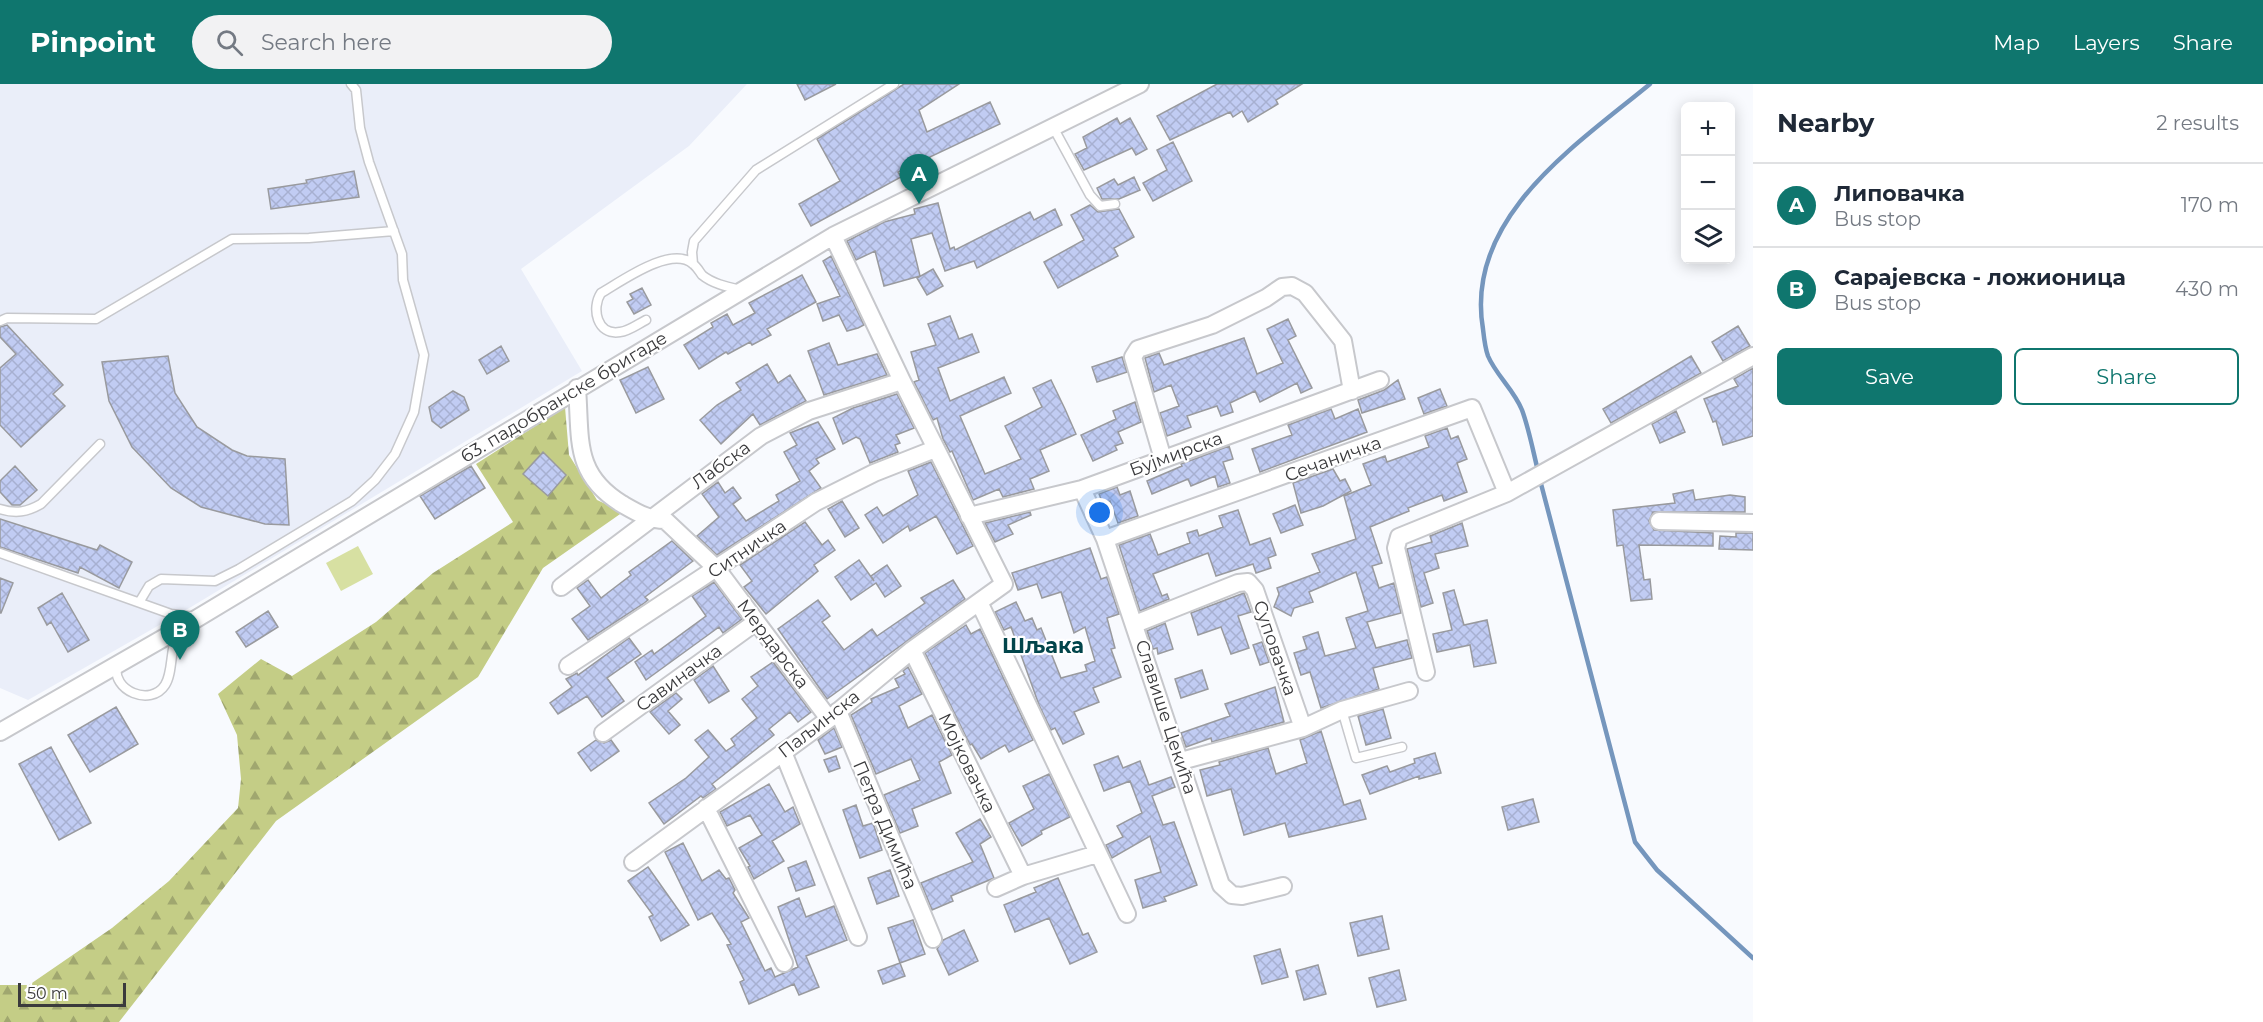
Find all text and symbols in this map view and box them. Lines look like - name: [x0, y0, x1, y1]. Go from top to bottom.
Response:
- search box: [192, 15, 612, 69]
- text: Pinpoint: [30, 25, 156, 59]
- icon: search: [213, 26, 246, 59]
- text: Search here: [261, 29, 392, 56]
- text: Map: [1993, 30, 2040, 55]
- text: Layers: [2073, 30, 2140, 55]
- text: Share: [2173, 30, 2233, 55]
- map controls: [1681, 102, 1735, 264]
- button: +: [1681, 102, 1735, 156]
- text: Nearby: [1777, 107, 1874, 139]
- text: 2 results: [2156, 111, 2239, 135]
- pin: A: [900, 154, 938, 204]
- button: −: [1681, 156, 1735, 210]
- text: Липовачка: [1834, 180, 1965, 207]
- text: A: [1789, 193, 1804, 217]
- text: 170 m: [2181, 193, 2239, 217]
- text: Bus stop: [1834, 207, 1921, 231]
- button: layers: [1681, 210, 1735, 264]
- text: Сарајевска - ложионица: [1834, 264, 2126, 291]
- text: B: [1789, 277, 1804, 301]
- text: 430 m: [2175, 277, 2239, 301]
- text: Bus stop: [1834, 291, 1921, 315]
- street label: 63. падобранске бригаде: [457, 327, 671, 467]
- button: Save: [1777, 348, 2002, 405]
- button: Share: [2014, 348, 2239, 405]
- street label: Бујмирска: [1127, 427, 1225, 481]
- street label: Сечаничка: [1282, 431, 1384, 487]
- street label: Лабска: [687, 436, 755, 494]
- your location: [1085, 498, 1114, 527]
- street label: Ситничка: [704, 515, 790, 583]
- street label: Мердарска: [732, 595, 814, 693]
- street label: Суповачка: [1248, 597, 1302, 699]
- pin: B: [160, 610, 200, 660]
- district label: Шљака: [1002, 633, 1084, 658]
- street label: Славише Цекића: [1131, 637, 1201, 797]
- street label: Савиначка: [632, 639, 726, 717]
- street label: Паљинска: [774, 685, 864, 763]
- street label: Мојковачка: [933, 710, 1001, 816]
- street label: Петра Димића: [848, 757, 922, 893]
- scale bar: [18, 980, 126, 1008]
- text: 50 m: [27, 984, 68, 1003]

